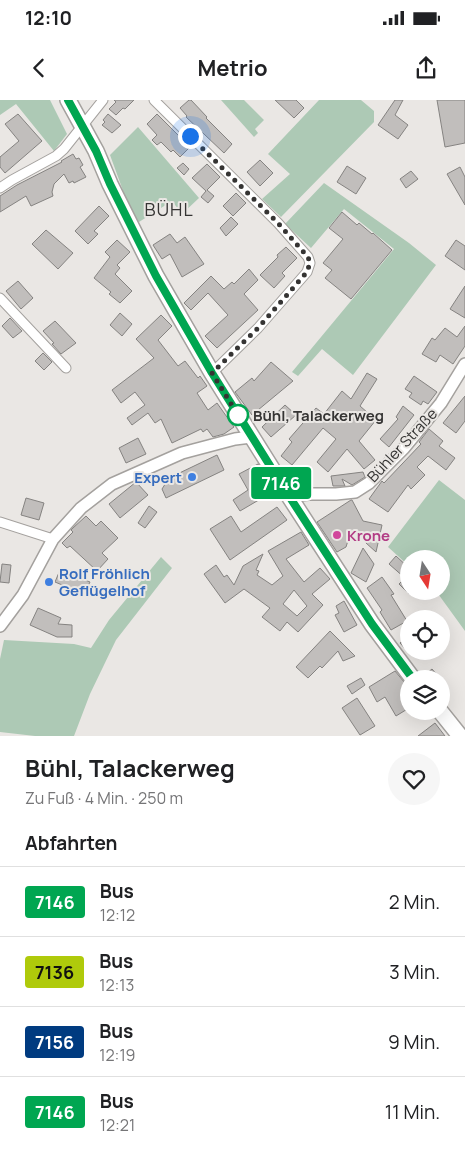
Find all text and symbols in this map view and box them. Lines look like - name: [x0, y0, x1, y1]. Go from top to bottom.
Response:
- text: 12:10: [25, 5, 72, 31]
- text: Metrio: [197, 53, 268, 83]
- icon: back: [25, 54, 53, 82]
- icon: share: [412, 54, 440, 82]
- your location: [178, 124, 203, 149]
- district label: BÜHL: [144, 197, 194, 221]
- street label: Bühler Straße: [362, 403, 442, 487]
- marker: Bühl, Talackerweg: [227, 404, 249, 426]
- place label: Bühl, Talackerweg: [253, 405, 384, 426]
- place label: Expert: [134, 467, 182, 488]
- line badge: 7146: [246, 467, 316, 499]
- marker: Expert: [186, 471, 198, 483]
- text: 7146: [261, 471, 301, 495]
- place label: Krone: [347, 525, 390, 546]
- marker: Krone: [331, 529, 343, 541]
- north arrow: [400, 550, 450, 600]
- map controls: [400, 550, 450, 720]
- place label: Rolf Fröhlich Geflügelhof: [59, 563, 150, 601]
- marker: Rolf Fröhlich Geflügelhof: [43, 576, 55, 588]
- button: locate: [400, 610, 450, 660]
- button: layers: [400, 670, 450, 720]
- text: Bühl, Talackerweg: [25, 751, 235, 784]
- button: heart: [388, 753, 440, 805]
- text: Zu Fuß · 4 Min. · 250 m: [25, 787, 183, 809]
- text: Abfahrten: [25, 830, 118, 856]
- text: Bus: [100, 878, 134, 904]
- text: 2 Min.: [389, 889, 440, 915]
- text: 7146: [35, 890, 75, 914]
- text: 12:12: [100, 904, 135, 926]
- text: Bus: [99, 948, 133, 974]
- text: 3 Min.: [389, 959, 440, 985]
- text: 7136: [35, 960, 74, 984]
- text: 12:13: [99, 974, 134, 996]
- text: Bus: [99, 1018, 133, 1044]
- text: 9 Min.: [388, 1029, 440, 1055]
- text: 7156: [35, 1030, 74, 1054]
- text: 12:19: [99, 1044, 136, 1066]
- text: Bus: [100, 1088, 134, 1114]
- text: 11 Min.: [385, 1099, 440, 1125]
- text: 7146: [35, 1100, 75, 1124]
- text: 12:21: [100, 1114, 135, 1136]

